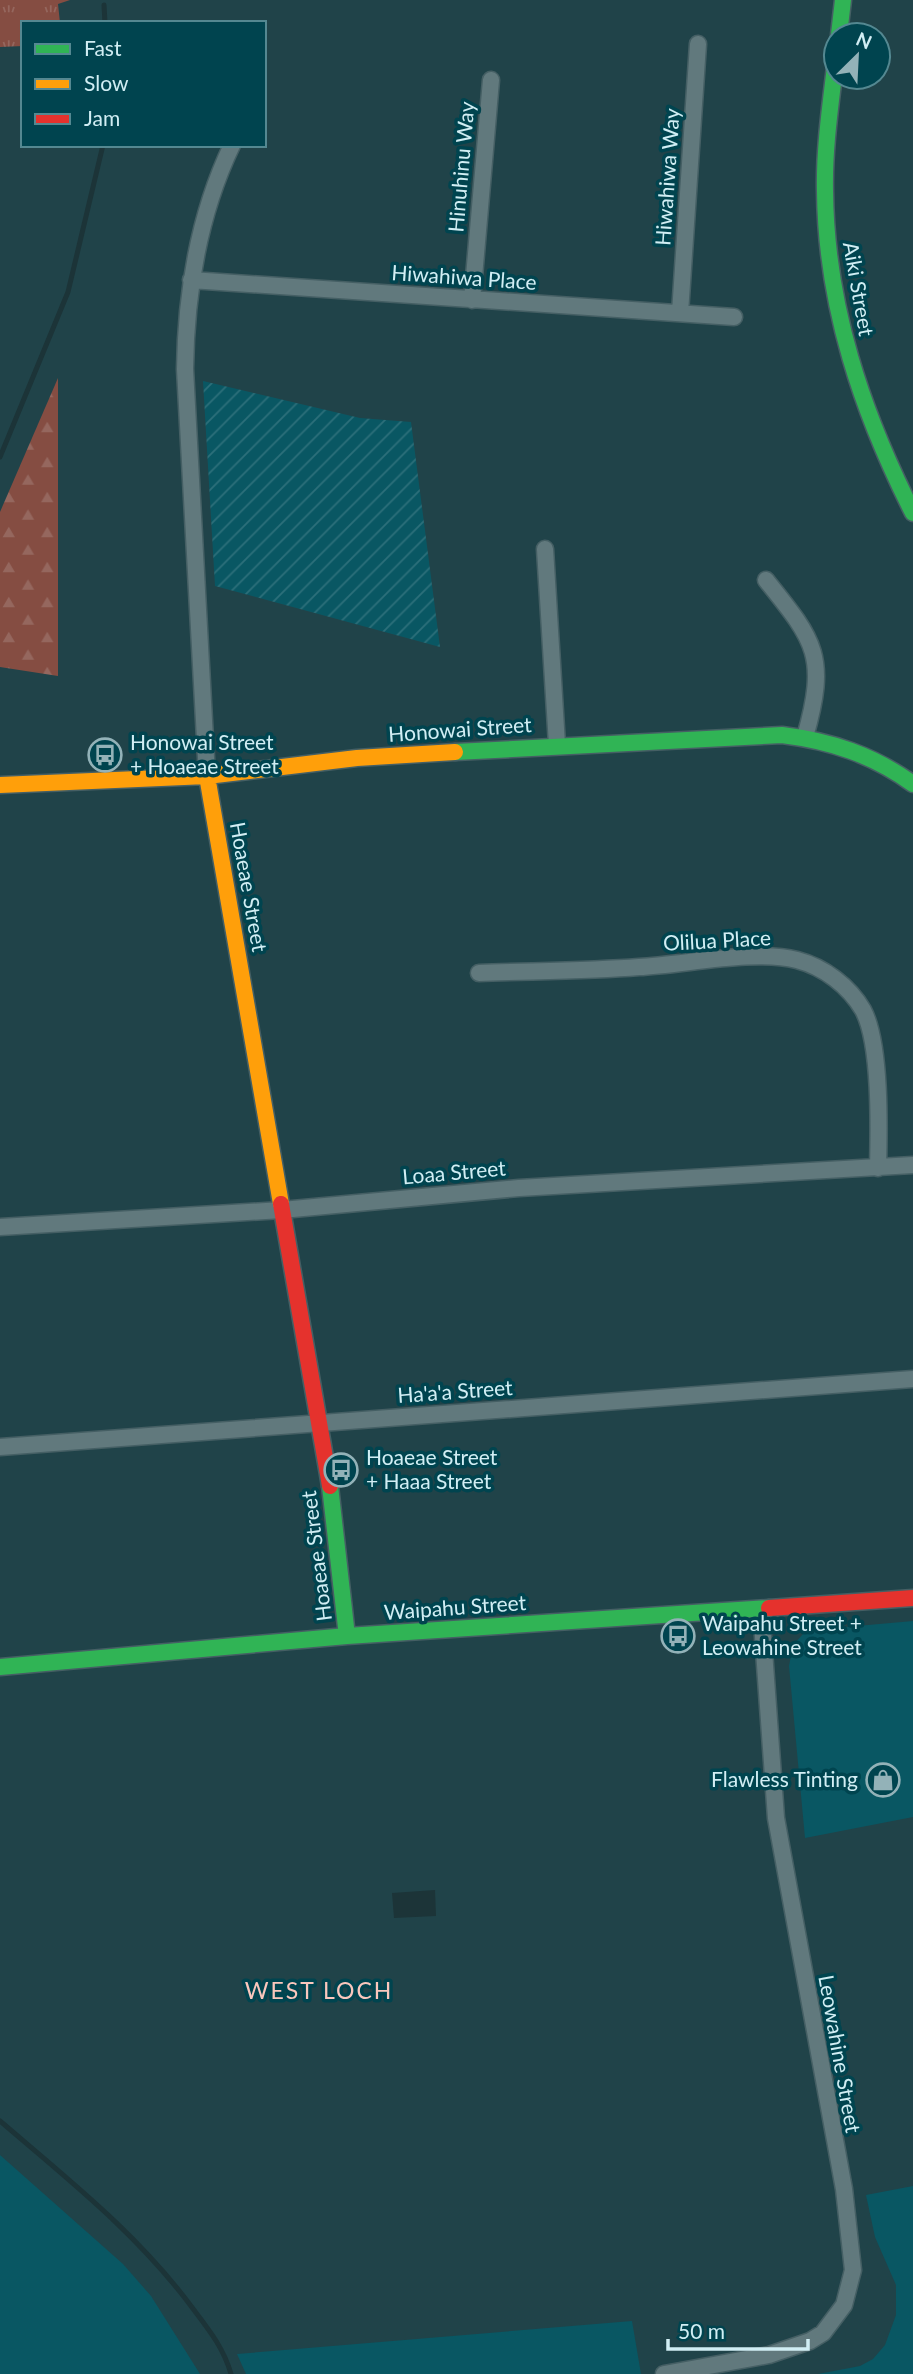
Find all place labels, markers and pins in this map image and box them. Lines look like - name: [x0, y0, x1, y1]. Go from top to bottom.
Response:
- place label: Honowai Street + Hoaeae Street: [130, 729, 279, 778]
- bus stop icon: Honowai Street + Hoaeae Street: [86, 736, 124, 774]
- place label: Hoaeae Street + Haaa Street: [366, 1444, 498, 1493]
- bus stop icon: Hoaeae Street + Haaa Street: [322, 1451, 360, 1489]
- place label: Waipahu Street + Leowahine Street: [702, 1610, 862, 1659]
- bus stop icon: Waipahu Street + Leowahine Street: [659, 1617, 697, 1655]
- shop icon: Flawless Tinting: [864, 1761, 902, 1799]
- place label: Flawless Tinting: [711, 1766, 858, 1791]

